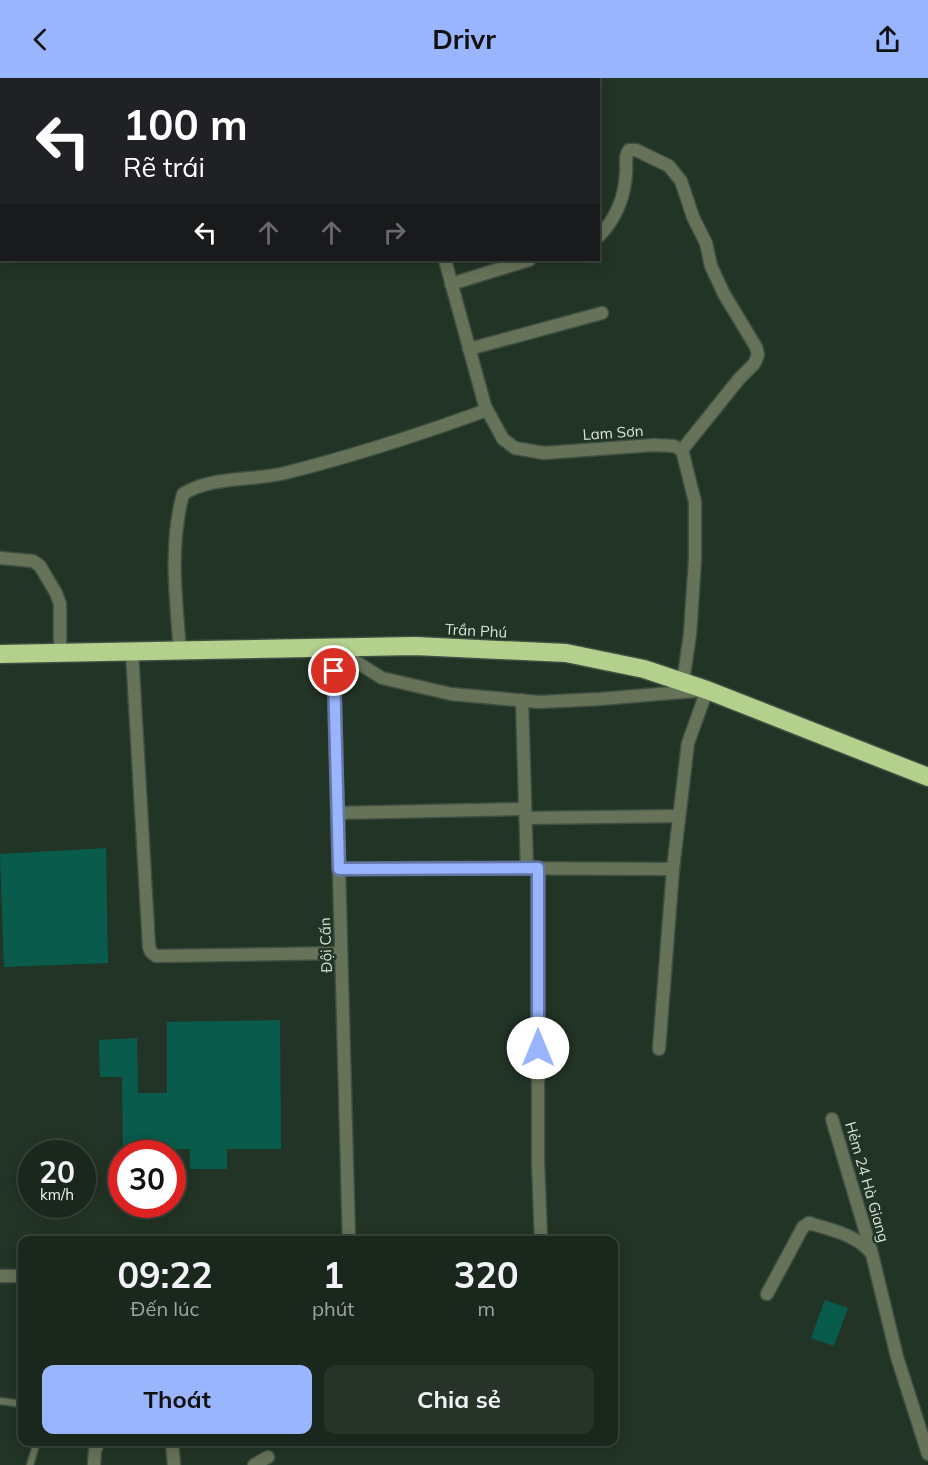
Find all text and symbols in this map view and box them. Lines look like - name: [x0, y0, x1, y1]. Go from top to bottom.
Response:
- text: Drivr: [432, 22, 496, 56]
- icon: back: [24, 23, 57, 56]
- icon: share: [871, 23, 904, 56]
- text: 100 m: [123, 98, 248, 151]
- icon: left: [24, 102, 102, 180]
- text: Rẽ trái: [123, 150, 205, 184]
- icon: left: [189, 216, 222, 249]
- icon: ahead: [252, 216, 285, 249]
- icon: ahead: [315, 216, 348, 249]
- icon: right: [378, 216, 411, 249]
- street label: Lam Sơn: [582, 421, 644, 444]
- street label: Trần Phú: [444, 619, 508, 642]
- pin: [308, 645, 359, 696]
- icon: arrive: [317, 654, 350, 687]
- street label: Đội Cấn: [315, 917, 336, 973]
- position arrow: [506, 1016, 570, 1080]
- street label: Hẻm 24 Hà Giang: [841, 1119, 894, 1244]
- speed limit sign: 30: [108, 1140, 186, 1218]
- text: 20: [39, 1153, 75, 1191]
- text: km/h: [40, 1185, 74, 1204]
- text: 09:22: [117, 1252, 213, 1297]
- text: 1: [322, 1252, 344, 1297]
- text: 320: [454, 1252, 519, 1297]
- text: Đến lúc: [131, 1296, 200, 1321]
- text: phút: [312, 1296, 354, 1321]
- text: m: [477, 1296, 495, 1321]
- button: Thoát: [42, 1365, 312, 1434]
- button: Chia sẻ: [324, 1365, 594, 1434]

